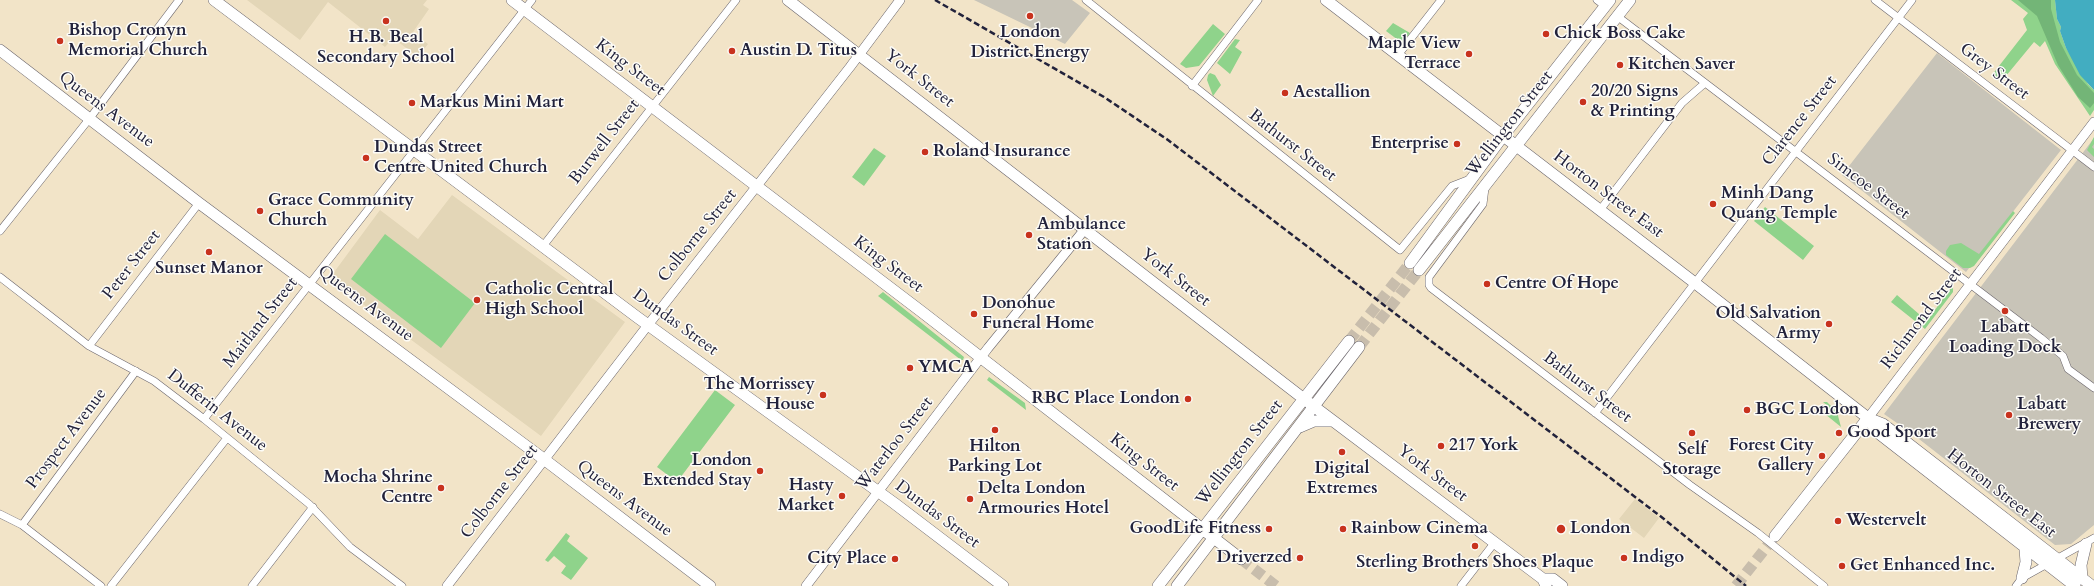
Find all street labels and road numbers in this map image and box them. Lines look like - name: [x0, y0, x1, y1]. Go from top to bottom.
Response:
- street label: King Street: [591, 35, 669, 101]
- street label: Grey Street: [1955, 39, 2033, 105]
- street label: York Street: [880, 46, 958, 112]
- street label: Queens Avenue: [54, 67, 158, 153]
- street label: Wellington Street: [1462, 67, 1558, 181]
- street label: Clarence Street: [1758, 72, 1842, 170]
- street label: Burwell Street: [565, 95, 645, 189]
- street label: Bathurst Street: [1244, 105, 1340, 187]
- street label: Horton Street East: [1549, 147, 1667, 243]
- street label: Simcoe Street: [1823, 149, 1913, 225]
- street label: Colborne Street: [654, 185, 742, 287]
- street label: Peter Street: [99, 226, 165, 304]
- street label: King Street: [849, 232, 927, 298]
- street label: York Street: [1136, 245, 1214, 311]
- street label: Queens Avenue: [313, 261, 417, 347]
- street label: Richmond Street: [1877, 264, 1967, 374]
- street label: Maitland Street: [219, 274, 303, 372]
- street label: Dundas Street: [628, 285, 722, 361]
- street label: Bathurst Street: [1539, 348, 1635, 428]
- street label: Dufferin Avenue: [163, 366, 271, 456]
- street label: Prospect Avenue: [23, 385, 111, 493]
- street label: Waterloo Street: [852, 393, 938, 495]
- street label: Wellington Street: [1192, 396, 1288, 510]
- street label: King Street: [1105, 430, 1183, 496]
- street label: Colborne Street: [457, 441, 543, 543]
- street label: York Street: [1393, 441, 1471, 507]
- street label: Horton Street East: [1942, 445, 2060, 543]
- street label: Queens Avenue: [572, 456, 676, 542]
- street label: Dundas Street: [891, 477, 983, 553]

